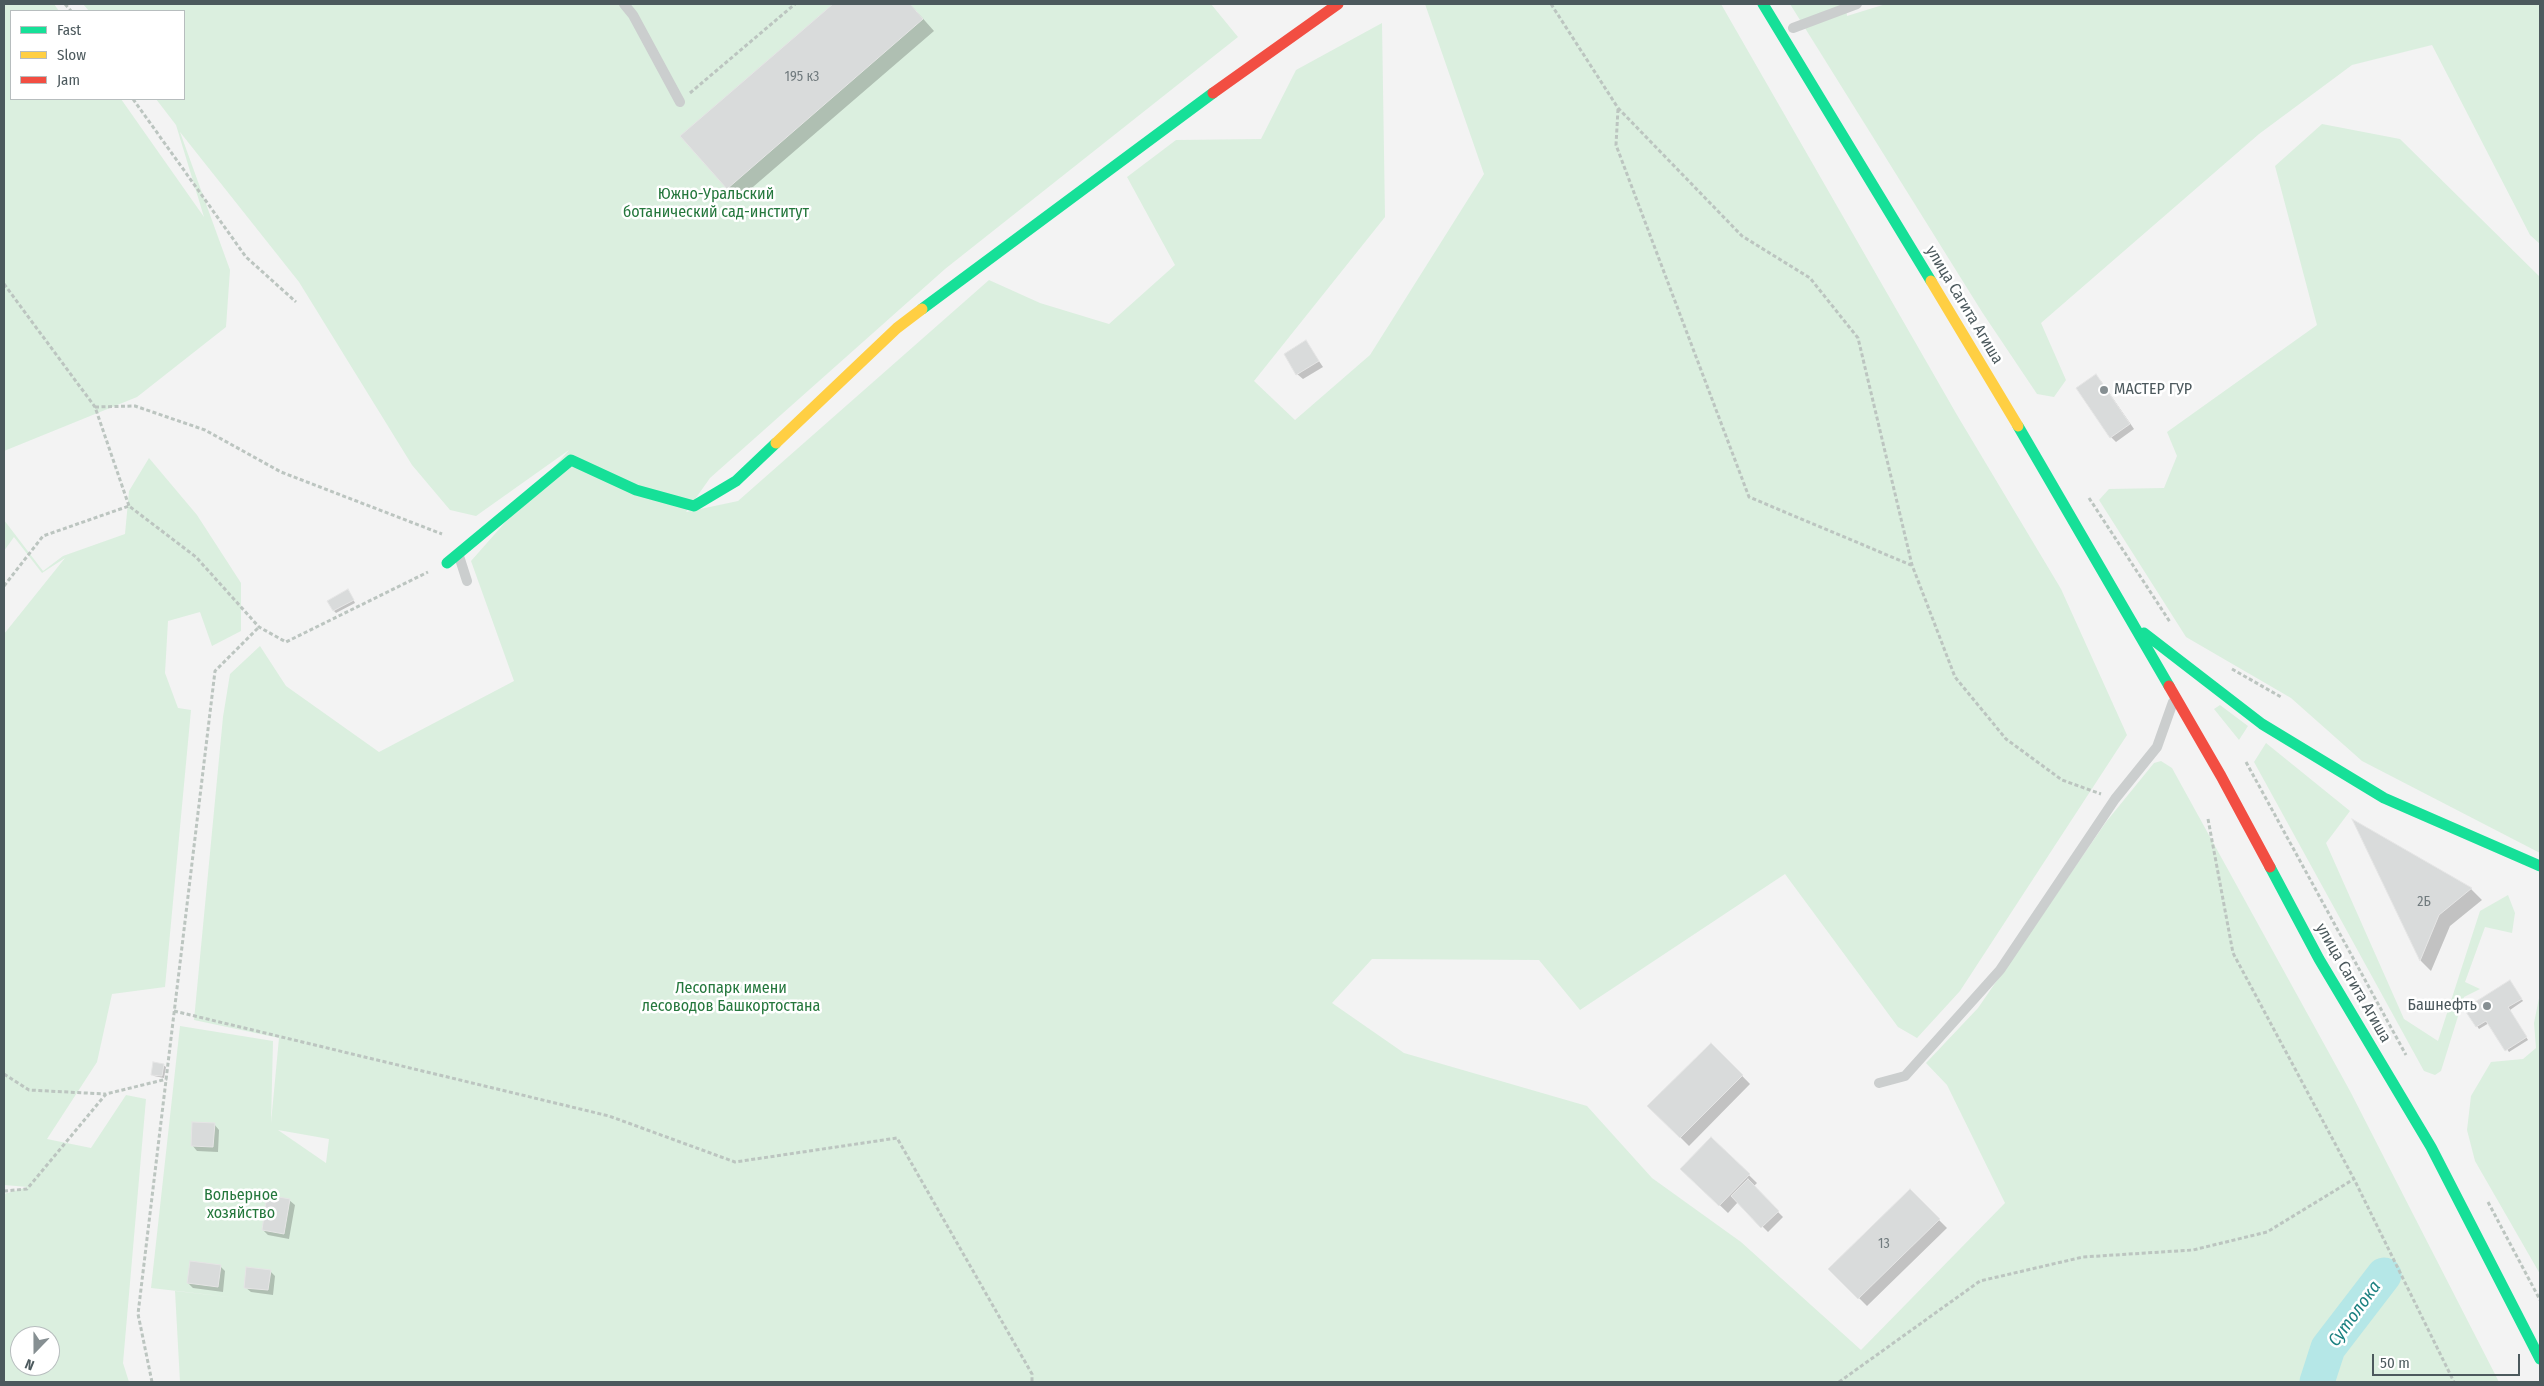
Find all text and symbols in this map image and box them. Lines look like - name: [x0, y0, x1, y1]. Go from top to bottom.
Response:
- legend: [10, 10, 185, 100]
- text: Fast: [57, 21, 81, 39]
- text: Slow: [57, 46, 86, 64]
- house number: 195 к3: [785, 69, 819, 85]
- text: Jam: [57, 71, 80, 89]
- park label: Южно-Уральский ботанический сад-институт: [623, 185, 809, 223]
- street label: улица Сагита Агиша: [1921, 242, 2007, 368]
- place label: МАСТЕР ГУР: [2114, 380, 2192, 400]
- marker: МАСТЕР ГУР: [2098, 384, 2110, 396]
- house number: 2Б: [2417, 894, 2431, 910]
- street label: улица Сагита Агиша: [2311, 920, 2395, 1046]
- park label: Лесопарк имени лесоводов Башкортостана: [642, 979, 820, 1017]
- place label: Башнефть: [2408, 996, 2477, 1016]
- marker: Башнефть: [2481, 1000, 2493, 1012]
- park label: Вольерное хозяйство: [204, 1186, 278, 1224]
- house number: 13: [1878, 1236, 1890, 1252]
- water label: Сутолока: [2324, 1277, 2386, 1351]
- north arrow: [10, 1326, 60, 1376]
- scale bar: [2374, 1344, 2522, 1376]
- text: 50 m: [2380, 1354, 2410, 1372]
- text: N: [23, 1355, 37, 1374]

